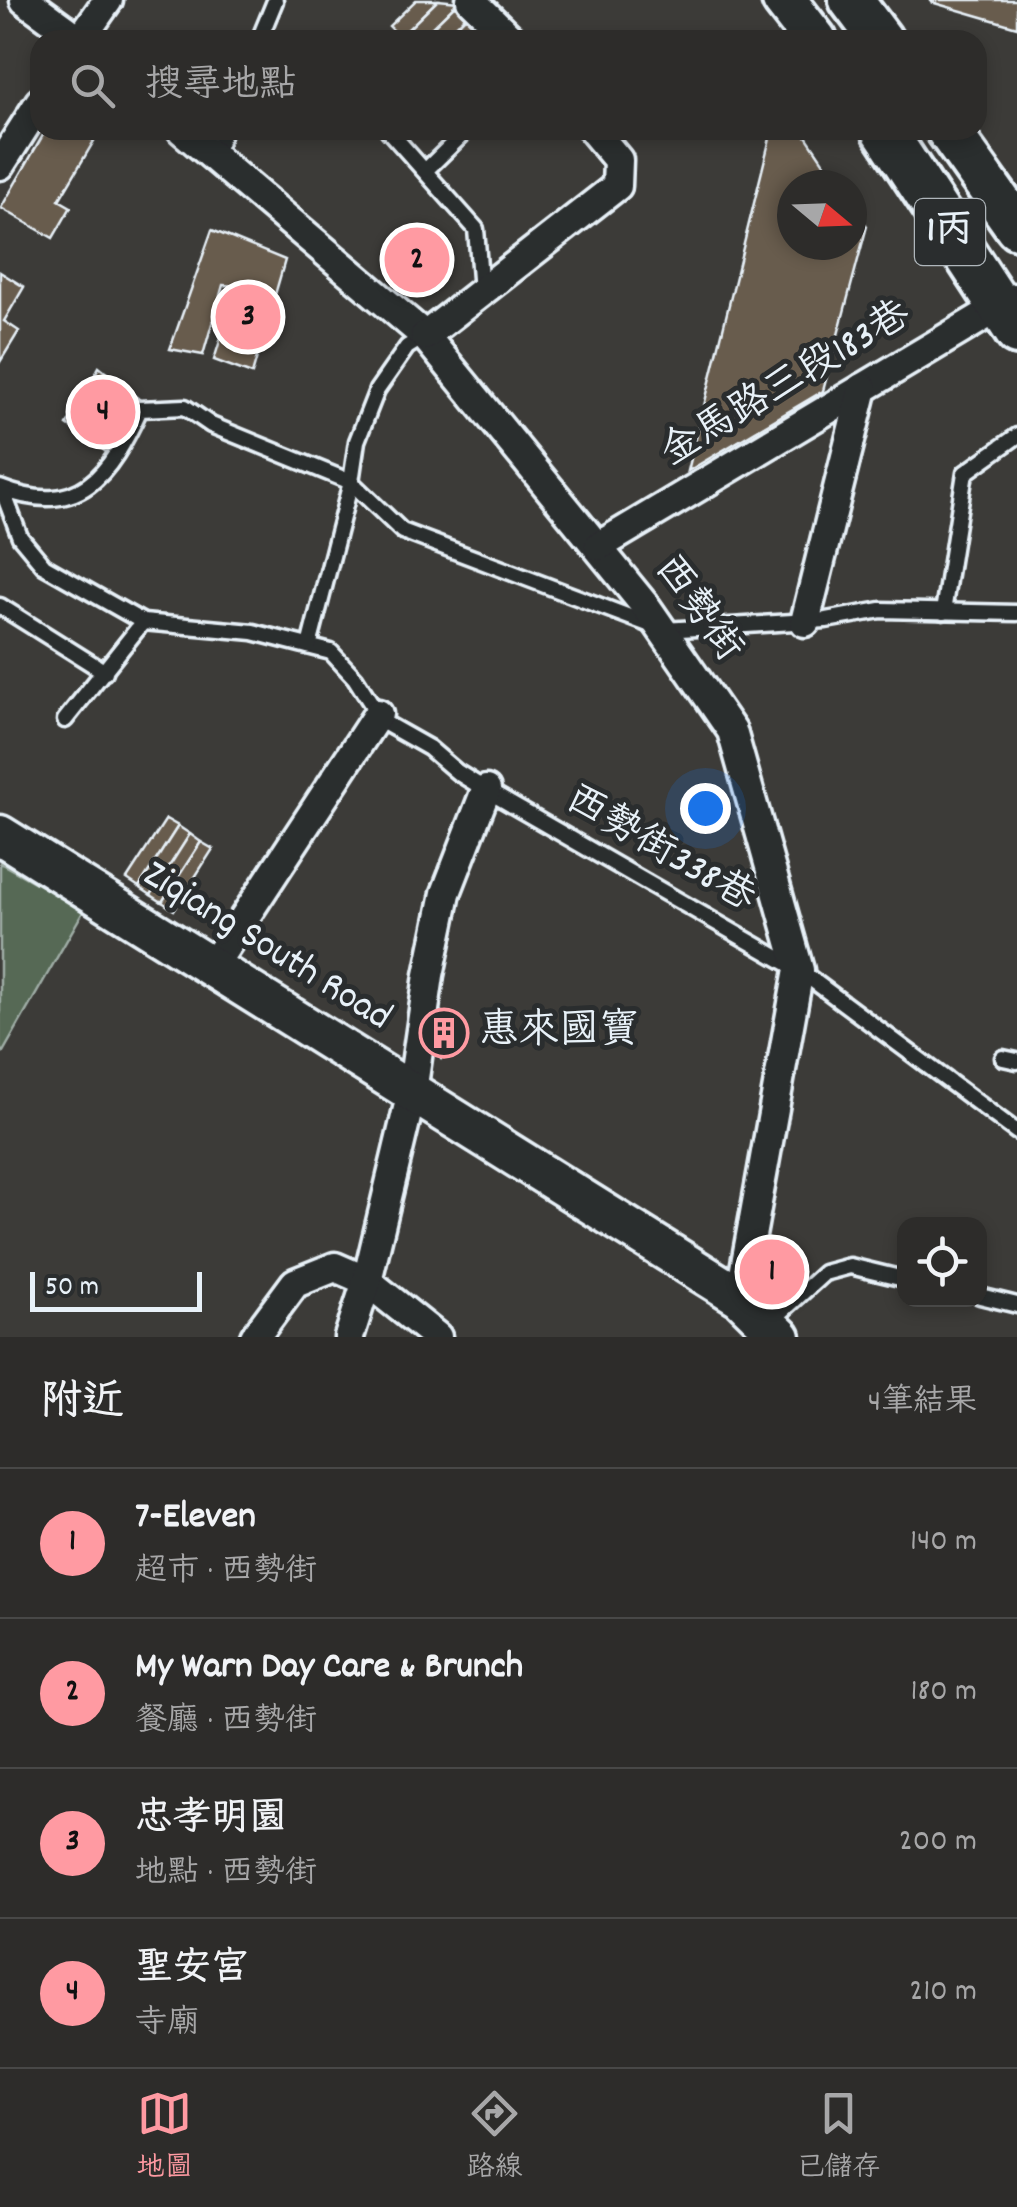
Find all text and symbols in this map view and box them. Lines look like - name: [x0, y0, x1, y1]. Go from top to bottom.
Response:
- search box: [30, 30, 987, 140]
- icon: search: [65, 58, 120, 113]
- text: 搜尋地點: [145, 60, 297, 115]
- north arrow: [777, 170, 867, 260]
- road number: 1丙: [915, 199, 985, 265]
- pin: 2: [384, 222, 450, 298]
- pin: 3: [216, 280, 280, 354]
- street label: 金馬路三段183巷: [651, 289, 923, 483]
- pin: 4: [70, 374, 136, 450]
- street label: 西勢街: [638, 545, 754, 675]
- street label: 西勢街338巷: [553, 773, 765, 929]
- your location: [680, 783, 731, 834]
- street label: Ziqiang South Road: [131, 849, 401, 1047]
- place label: 惠來國寶: [479, 1005, 639, 1062]
- building icon: 惠來國寶: [418, 1007, 470, 1059]
- map controls: [897, 1217, 987, 1307]
- button: locate: [897, 1217, 987, 1307]
- pin: 1: [740, 1234, 804, 1310]
- scale bar: [30, 1267, 202, 1312]
- text: 50 m: [45, 1269, 99, 1309]
- text: 附近: [40, 1375, 124, 1435]
- text: 4筆結果: [868, 1381, 977, 1427]
- text: 7-Eleven: [135, 1491, 256, 1546]
- text: 1: [69, 1520, 76, 1566]
- text: 140 m: [910, 1520, 977, 1566]
- text: 超市 · 西勢街: [135, 1550, 317, 1596]
- text: My Warn Day Care & Brunch: [135, 1641, 523, 1696]
- text: 2: [66, 1670, 79, 1716]
- text: 180 m: [910, 1670, 977, 1716]
- text: 餐廳 · 西勢街: [135, 1700, 317, 1746]
- text: 忠孝明園: [135, 1793, 287, 1848]
- text: 3: [65, 1820, 80, 1866]
- text: 200 m: [899, 1820, 977, 1866]
- text: 地點 · 西勢街: [135, 1852, 317, 1898]
- text: 聖安宮: [135, 1943, 249, 1998]
- text: 4: [66, 1970, 79, 2016]
- text: 210 m: [909, 1970, 977, 2016]
- text: 寺廟: [135, 2002, 199, 2048]
- tab: 地圖: [137, 2086, 193, 2190]
- tab: 路線: [466, 2086, 522, 2190]
- tab: 已儲存: [796, 2086, 880, 2190]

